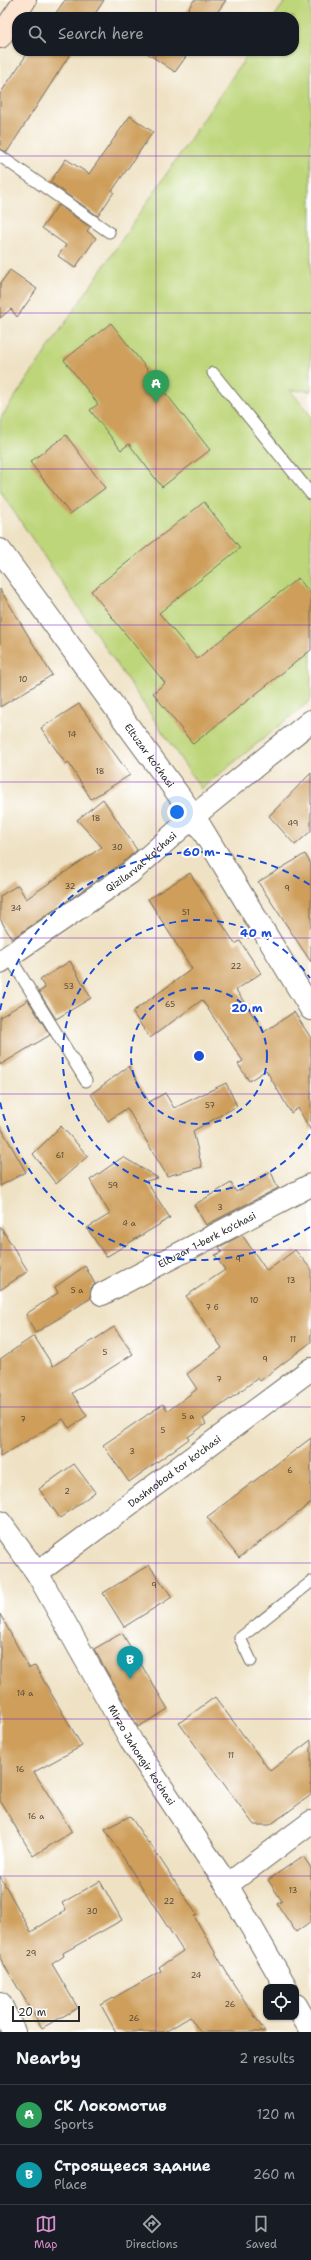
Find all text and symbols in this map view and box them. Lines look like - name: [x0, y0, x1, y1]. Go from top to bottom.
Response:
- search box: [12, 12, 299, 56]
- icon: search: [26, 23, 48, 45]
- text: Search here: [58, 24, 144, 44]
- pin: A: [143, 370, 169, 403]
- house number: 10: [19, 674, 27, 685]
- street label: Eltuzar ko'chasi: [122, 721, 177, 790]
- house number: 14: [68, 729, 77, 740]
- house number: 18: [96, 766, 104, 777]
- your location: [167, 802, 187, 822]
- house number: 18: [92, 813, 100, 824]
- house number: 49: [288, 818, 298, 829]
- street label: Qizilarvat ko'chasi: [103, 828, 179, 895]
- house number: 30: [111, 842, 123, 853]
- text: 60 m: [183, 844, 215, 860]
- house number: 32: [65, 881, 76, 892]
- house number: 9: [284, 883, 290, 894]
- house number: 34: [11, 903, 22, 914]
- house number: 51: [182, 907, 190, 918]
- text: 40 m: [240, 925, 272, 941]
- house number: 22: [231, 961, 242, 972]
- house number: 53: [64, 981, 74, 992]
- house number: 65: [165, 999, 175, 1010]
- text: 20 m: [231, 1000, 263, 1016]
- centre of rings: [192, 1049, 206, 1063]
- house number: 57: [205, 1100, 215, 1111]
- house number: 61: [56, 1150, 64, 1161]
- house number: 59: [108, 1180, 118, 1191]
- house number: 3: [217, 1202, 223, 1213]
- street label: Eltuzar 1-berk ko'chasi: [155, 1208, 258, 1270]
- house number: 4 а: [122, 1218, 136, 1229]
- house number: 9: [235, 1254, 241, 1265]
- house number: 13: [287, 1275, 295, 1286]
- house number: 5 а: [71, 1285, 83, 1296]
- house number: 10: [250, 1295, 258, 1306]
- house number: 7 б: [205, 1302, 219, 1313]
- house number: 11: [290, 1334, 296, 1345]
- house number: 5: [103, 1347, 108, 1358]
- house number: 9: [262, 1354, 268, 1365]
- house number: 7: [216, 1374, 222, 1385]
- house number: 5 а: [182, 1411, 194, 1422]
- house number: 7: [20, 1414, 26, 1425]
- house number: 5: [161, 1425, 166, 1436]
- street label: Dashnobod tor ko'chasi: [125, 1432, 223, 1510]
- house number: 3: [129, 1446, 135, 1457]
- house number: 6: [287, 1465, 293, 1476]
- house number: 2: [64, 1486, 70, 1497]
- house number: 9: [151, 1580, 157, 1591]
- pin: B: [117, 1646, 143, 1679]
- house number: 14 а: [17, 1688, 33, 1699]
- street label: Mirzo Jahongir ko'chasi: [106, 1702, 178, 1808]
- house number: 11: [228, 1750, 234, 1761]
- house number: 16: [16, 1764, 25, 1775]
- house number: 16 а: [28, 1811, 44, 1822]
- house number: 13: [289, 1885, 297, 1896]
- house number: 22: [164, 1896, 175, 1907]
- house number: 30: [86, 1906, 98, 1917]
- house number: 29: [26, 1948, 36, 1959]
- house number: 24: [191, 1970, 202, 1981]
- map controls: [263, 1984, 299, 2020]
- button: locate: [263, 1984, 299, 2020]
- house number: 26: [225, 1999, 236, 2010]
- scale bar: [12, 2004, 80, 2023]
- text: 20 m: [18, 2005, 46, 2020]
- house number: 26: [129, 2013, 140, 2024]
- text: Nearby: [16, 2047, 81, 2069]
- text: 2 results: [239, 2050, 295, 2067]
- text: СК Локомотив: [54, 2096, 167, 2116]
- text: A: [24, 2106, 34, 2123]
- text: 120 m: [257, 2106, 295, 2123]
- text: Sports: [54, 2116, 94, 2133]
- text: Строящееся здание: [54, 2156, 211, 2176]
- text: B: [25, 2166, 33, 2183]
- text: 260 m: [253, 2166, 295, 2183]
- text: Place: [54, 2176, 87, 2193]
- tab: Map: [34, 2213, 58, 2252]
- tab: Directions: [125, 2213, 178, 2252]
- tab: Saved: [246, 2213, 277, 2252]

